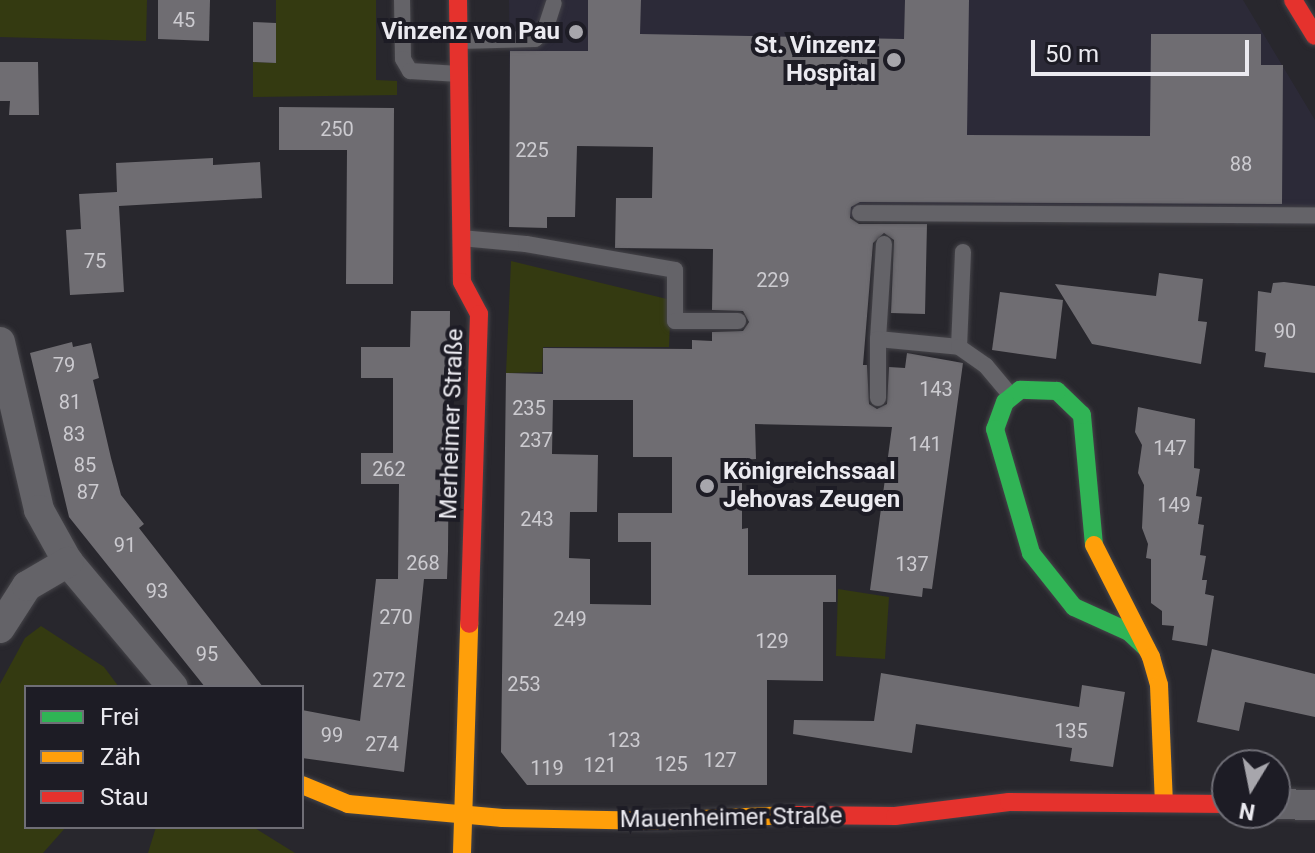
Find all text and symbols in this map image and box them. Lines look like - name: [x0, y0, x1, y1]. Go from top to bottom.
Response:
- house number: 45: [173, 8, 195, 32]
- place label: Vinzenz von Pau: [381, 18, 560, 46]
- marker: Vinzenz von Pau: [567, 23, 585, 41]
- scale bar: [1035, 24, 1253, 74]
- place label: St. Vinzenz Hospital: [754, 32, 876, 88]
- text: 50 m: [1045, 40, 1099, 68]
- marker: St. Vinzenz Hospital: [883, 49, 905, 71]
- house number: 250: [320, 117, 354, 141]
- house number: 225: [515, 138, 549, 162]
- house number: 88: [1230, 152, 1252, 176]
- house number: 75: [84, 249, 106, 273]
- house number: 229: [756, 268, 790, 292]
- house number: 90: [1274, 319, 1296, 343]
- street label: Merheimer Straße: [434, 328, 470, 520]
- house number: 79: [53, 353, 75, 377]
- house number: 143: [919, 377, 953, 401]
- house number: 81: [59, 390, 81, 414]
- house number: 235: [512, 396, 546, 420]
- house number: 83: [63, 422, 85, 446]
- house number: 237: [519, 428, 553, 452]
- house number: 141: [908, 432, 942, 456]
- house number: 147: [1153, 436, 1187, 460]
- house number: 85: [74, 453, 96, 477]
- house number: 262: [372, 457, 406, 481]
- place label: Königreichssaal Jehovas Zeugen: [723, 458, 900, 514]
- marker: Königreichssaal Jehovas Zeugen: [698, 477, 716, 495]
- house number: 87: [77, 480, 99, 504]
- house number: 149: [1157, 493, 1191, 517]
- house number: 243: [520, 507, 554, 531]
- house number: 91: [114, 533, 136, 557]
- house number: 268: [406, 551, 440, 575]
- house number: 137: [895, 552, 929, 576]
- house number: 93: [146, 579, 168, 603]
- house number: 270: [379, 605, 413, 629]
- house number: 249: [553, 607, 587, 631]
- house number: 129: [755, 629, 789, 653]
- house number: 95: [196, 642, 218, 666]
- house number: 272: [372, 668, 406, 692]
- house number: 253: [507, 672, 541, 696]
- legend: [24, 685, 304, 829]
- text: Frei: [100, 703, 139, 731]
- house number: 135: [1054, 719, 1088, 743]
- house number: 99: [321, 723, 343, 747]
- house number: 123: [607, 728, 641, 752]
- house number: 274: [365, 732, 399, 756]
- text: Zäh: [100, 743, 141, 771]
- house number: 127: [703, 748, 737, 772]
- north arrow: [1211, 749, 1291, 829]
- house number: 125: [654, 752, 688, 776]
- house number: 121: [583, 753, 617, 777]
- house number: 119: [530, 756, 564, 780]
- text: Stau: [100, 783, 148, 811]
- text: N: [1237, 797, 1257, 825]
- street label: Mauenheimer Straße: [619, 802, 843, 834]

